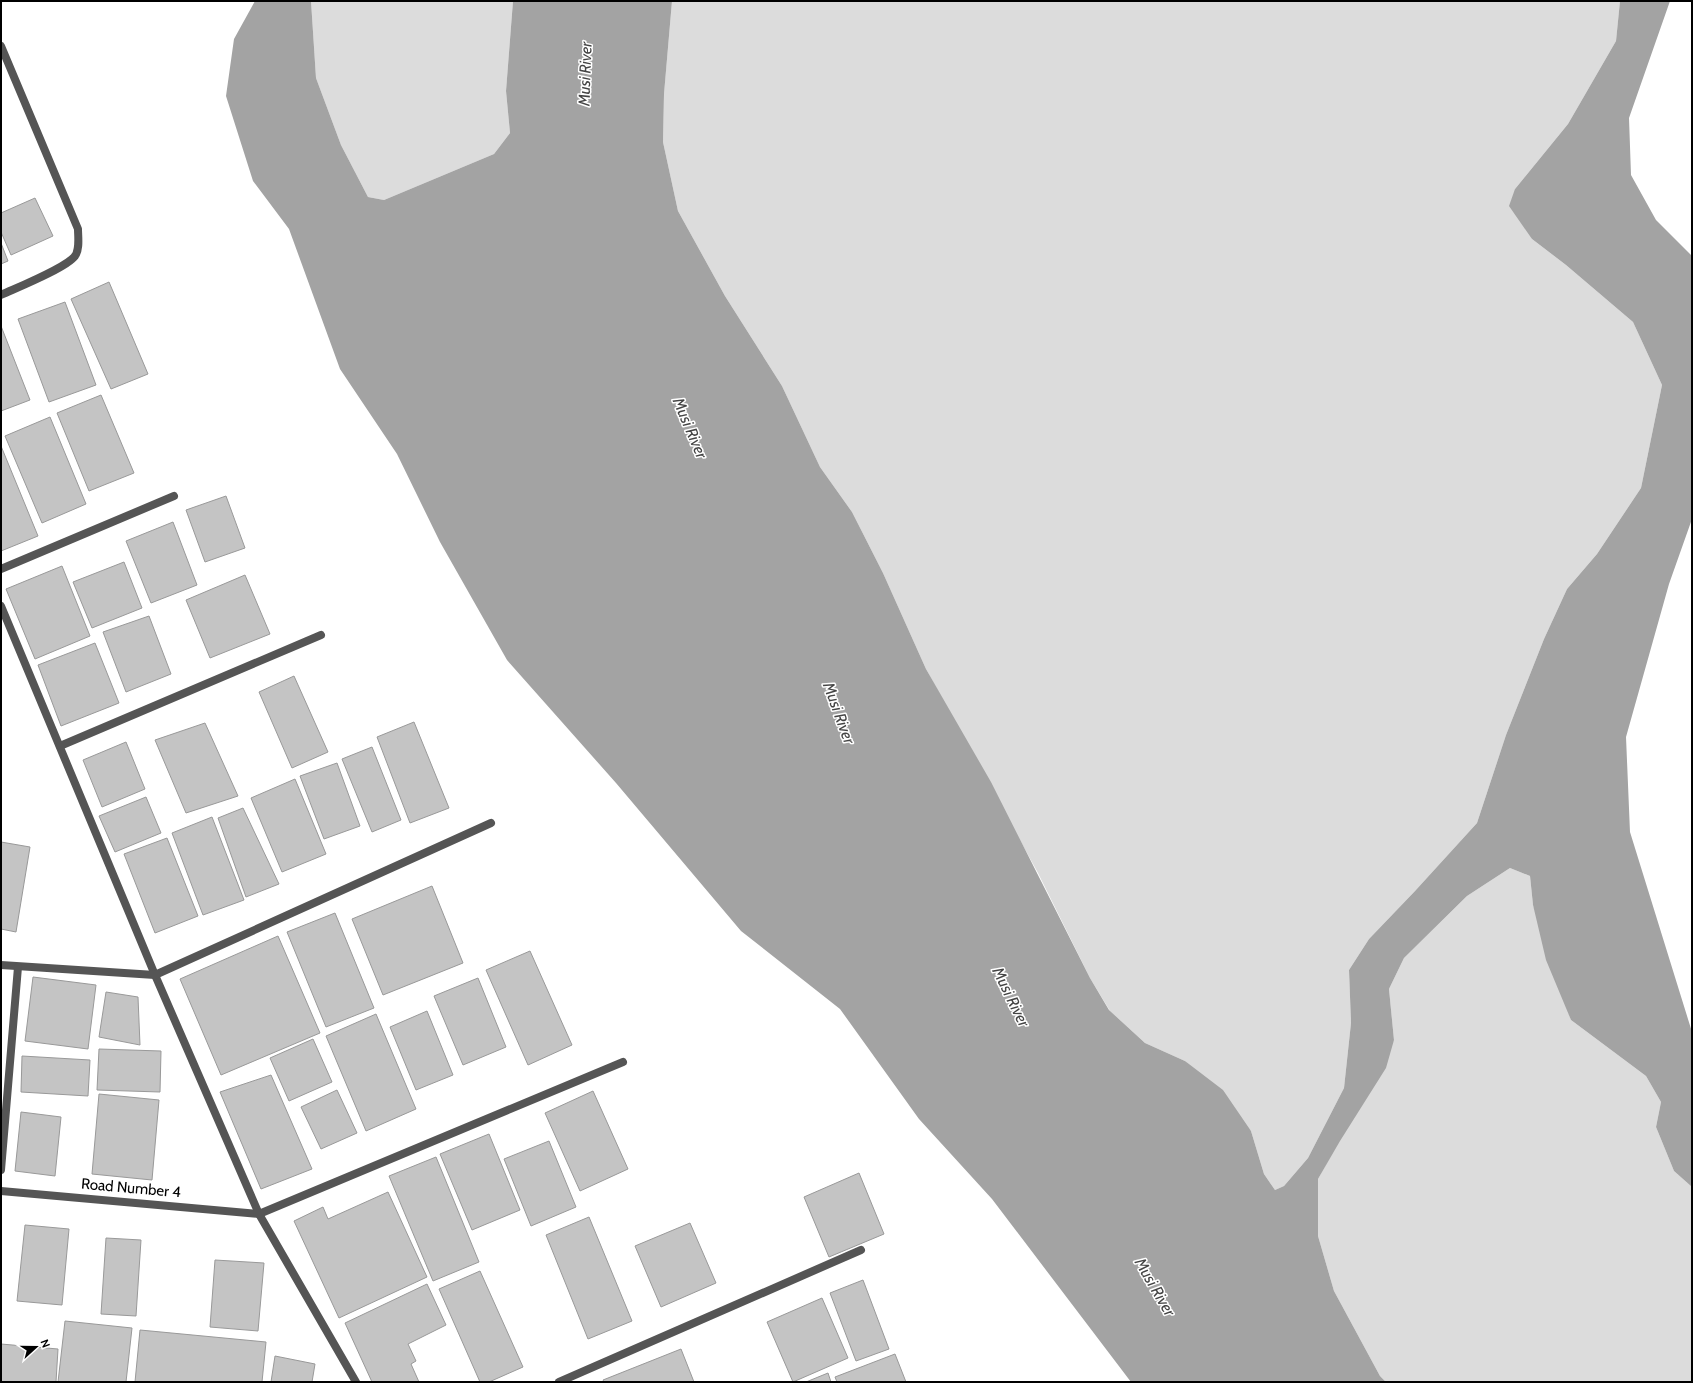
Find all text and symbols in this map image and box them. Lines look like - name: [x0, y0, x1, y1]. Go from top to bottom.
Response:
- water label: Musi River: [574, 41, 596, 107]
- water label: Musi River: [668, 394, 712, 462]
- water label: Musi River: [819, 679, 859, 747]
- water label: Musi River: [988, 963, 1034, 1031]
- street label: Road Number 4: [80, 1175, 182, 1201]
- water label: Musi River: [1130, 1254, 1180, 1320]
- north arrow: [16, 1327, 56, 1367]
- text: N: [37, 1337, 53, 1350]

